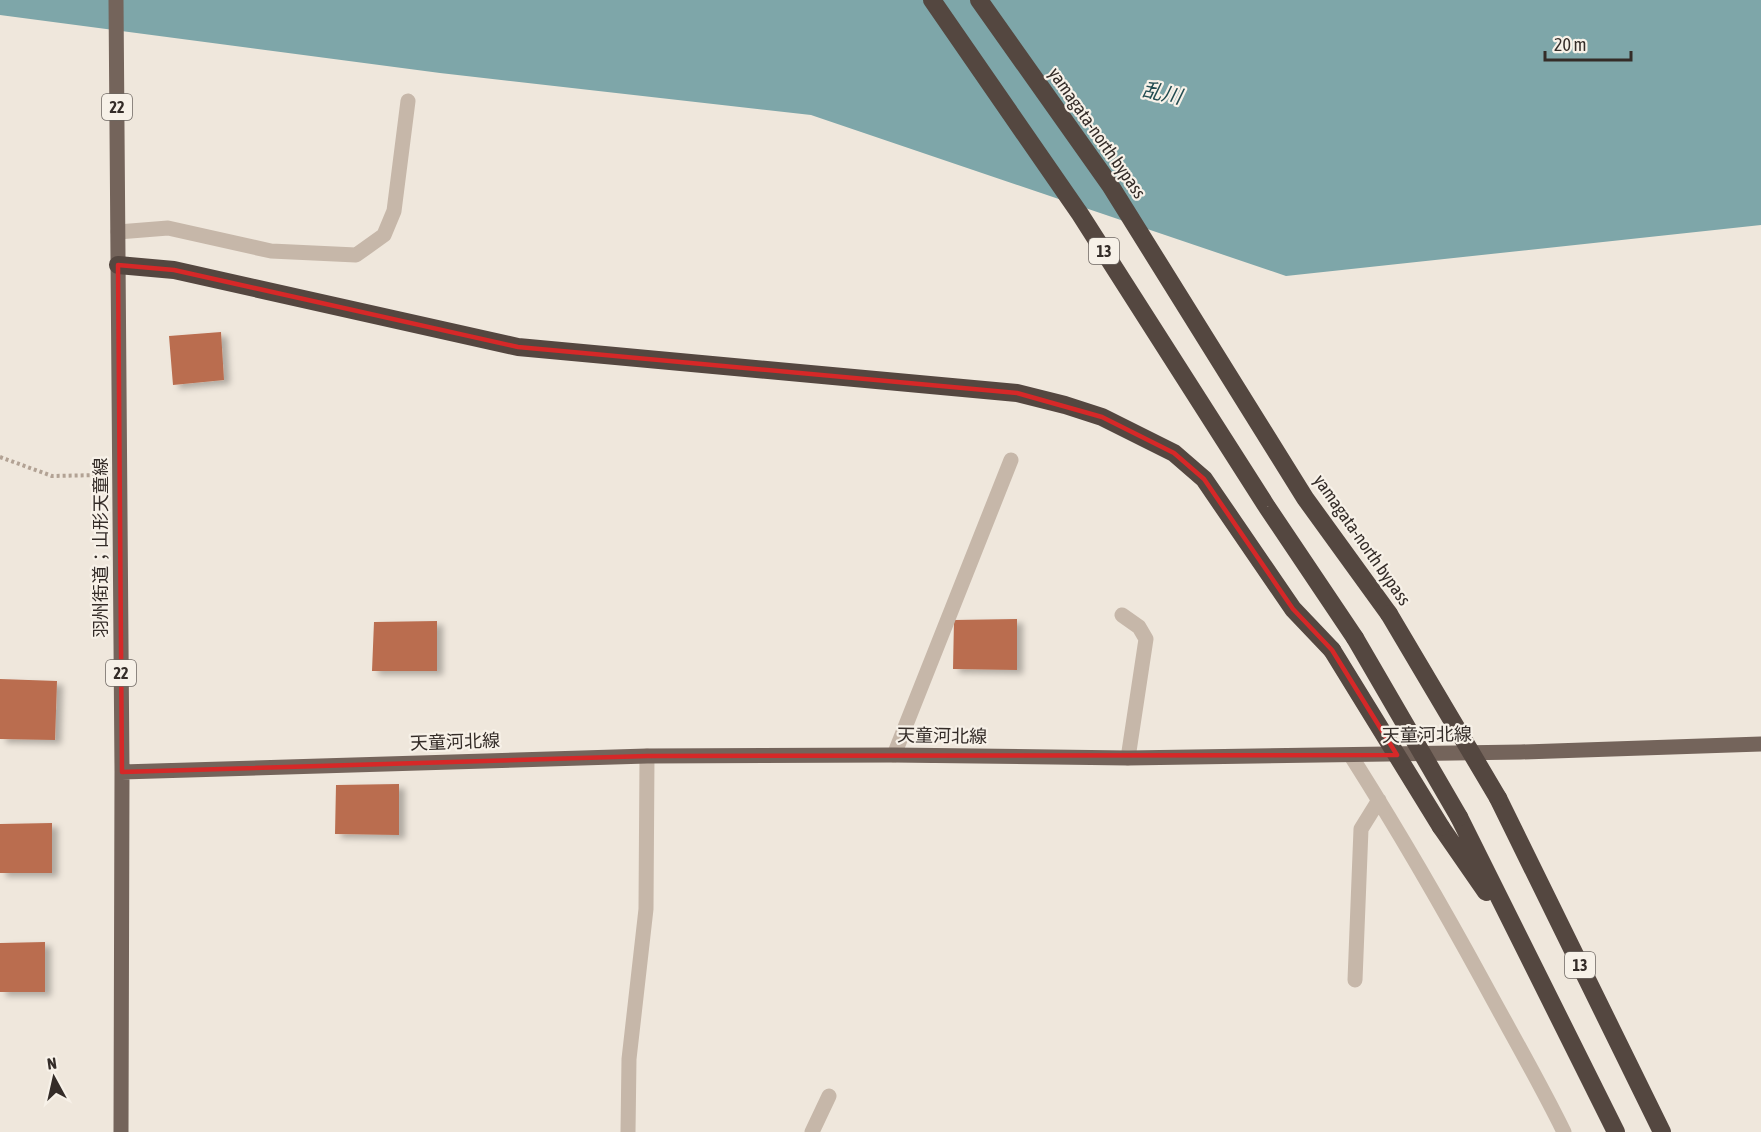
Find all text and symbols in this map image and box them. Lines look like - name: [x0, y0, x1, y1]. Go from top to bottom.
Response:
- scale bar: [1545, 24, 1630, 62]
- text: 20 m: [1554, 34, 1586, 55]
- street label: yamagata-north bypass: [1044, 63, 1150, 202]
- water label: 乱川: [1140, 77, 1186, 108]
- road number: 22: [102, 94, 132, 120]
- road number: 13: [1089, 238, 1119, 264]
- street label: 羽州街道；山形天童線: [90, 458, 111, 638]
- street label: yamagata-north bypass: [1309, 470, 1415, 609]
- road number: 22: [106, 660, 136, 686]
- street label: 天童河北線: [1382, 723, 1472, 746]
- street label: 天童河北線: [897, 724, 987, 747]
- street label: 天童河北線: [410, 729, 500, 754]
- road number: 13: [1565, 952, 1595, 978]
- north arrow: [24, 1048, 84, 1108]
- text: N: [46, 1054, 58, 1073]

